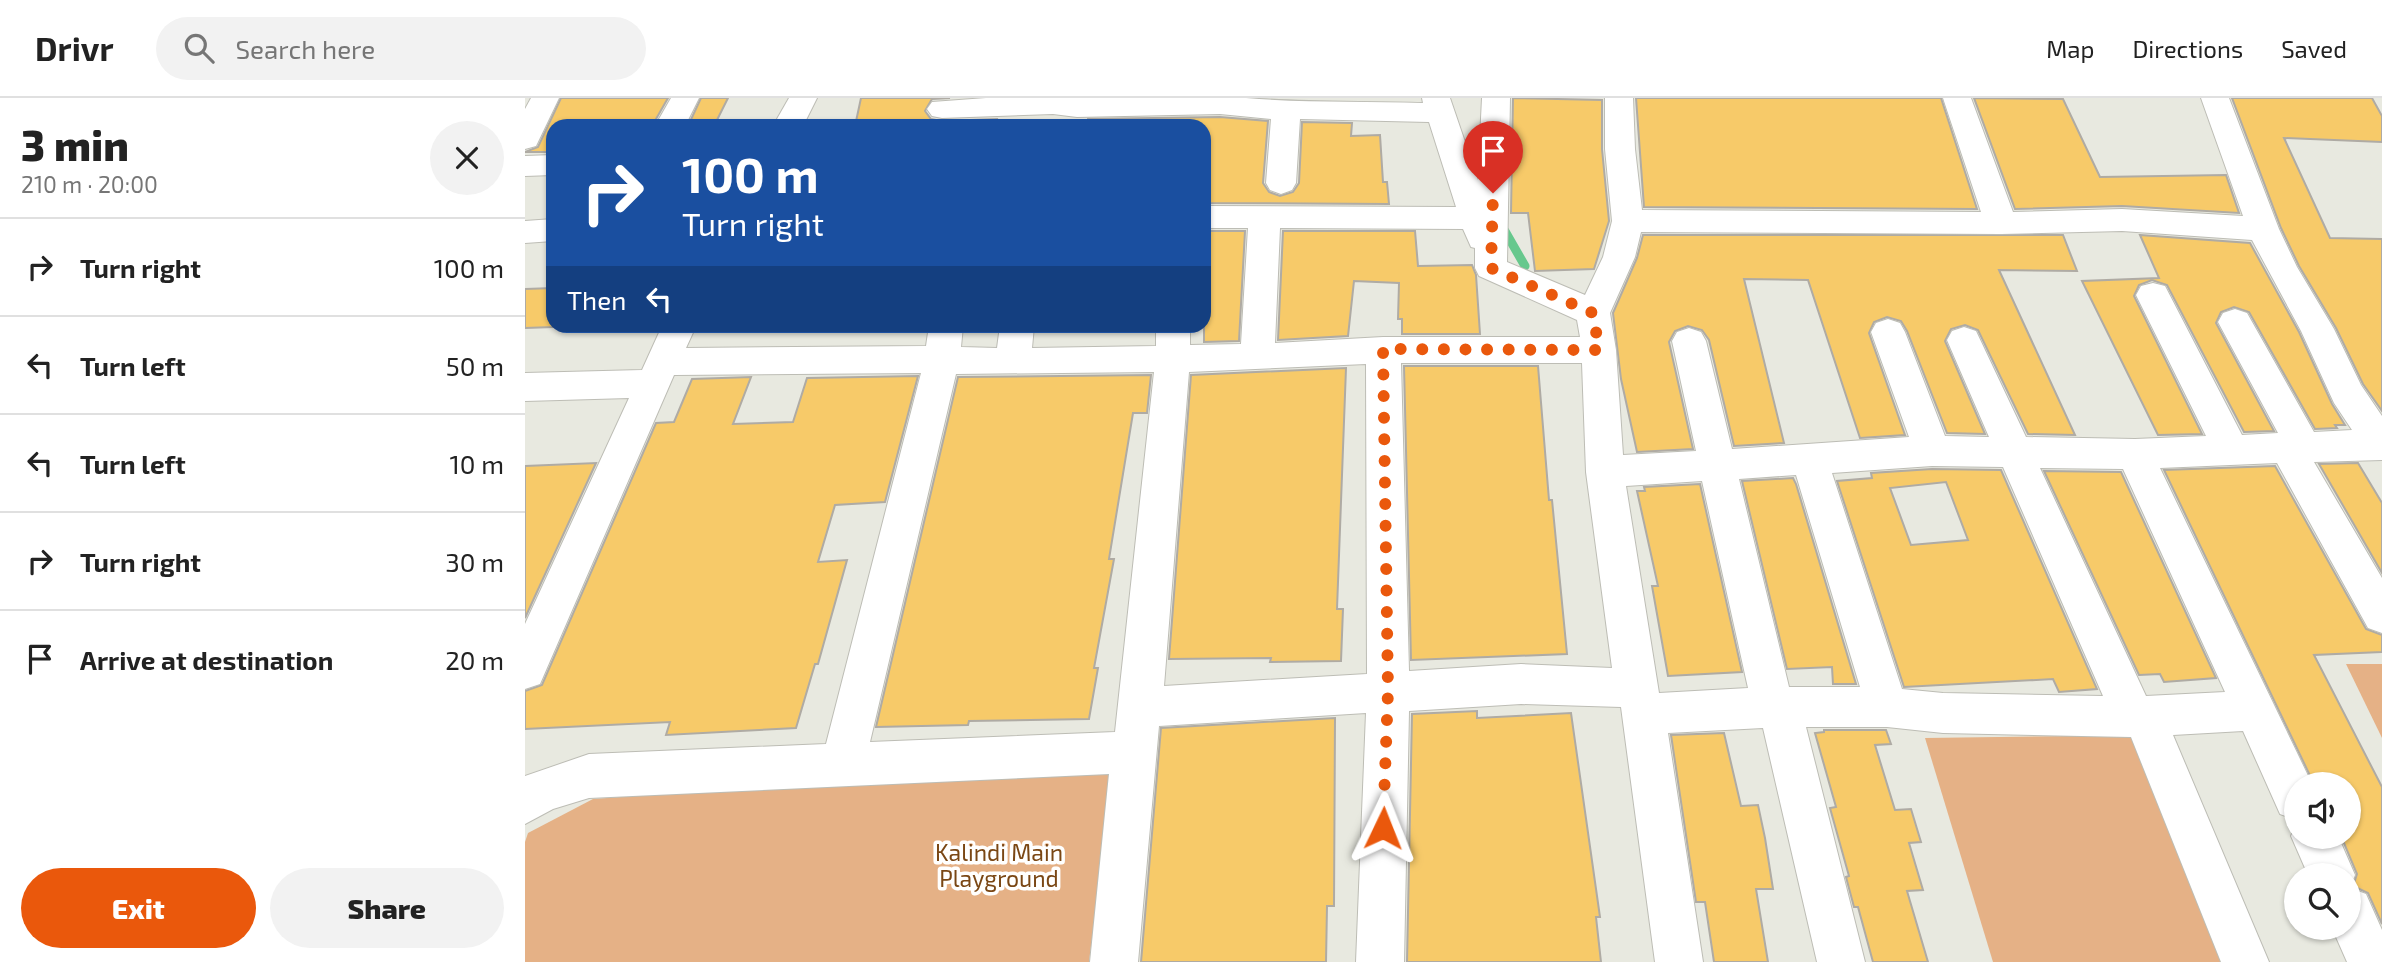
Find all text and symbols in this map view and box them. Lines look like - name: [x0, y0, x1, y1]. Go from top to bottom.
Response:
- search box: [156, 17, 646, 80]
- text: Drivr: [35, 28, 114, 68]
- icon: search: [180, 29, 218, 67]
- text: Search here: [236, 33, 375, 64]
- text: Map: [2046, 34, 2094, 63]
- text: Directions: [2132, 34, 2243, 63]
- text: Saved: [2281, 34, 2347, 63]
- text: 3 min: [21, 119, 129, 169]
- button: close: [430, 121, 504, 195]
- pin: [1463, 121, 1523, 193]
- icon: arrive: [1474, 132, 1512, 170]
- text: 100 m: [682, 144, 819, 203]
- icon: right: [567, 147, 658, 238]
- text: 210 m · 20:00: [21, 170, 158, 198]
- text: Turn right: [682, 204, 824, 242]
- icon: right: [21, 248, 59, 286]
- text: Turn right: [80, 252, 201, 283]
- text: 100 m: [434, 252, 504, 283]
- icon: left: [640, 280, 678, 318]
- text: Then: [567, 284, 626, 315]
- icon: left: [21, 346, 59, 384]
- text: Turn left: [80, 350, 186, 381]
- text: 50 m: [446, 350, 504, 381]
- icon: left: [21, 444, 59, 482]
- text: Turn left: [80, 448, 186, 479]
- text: 10 m: [449, 448, 504, 479]
- icon: right: [21, 542, 59, 580]
- text: Turn right: [80, 546, 201, 577]
- text: 30 m: [445, 546, 504, 577]
- icon: arrive: [21, 640, 59, 678]
- text: Arrive at destination: [80, 644, 333, 675]
- text: 20 m: [445, 644, 504, 675]
- map controls: [2284, 772, 2361, 940]
- button: sound: [2284, 772, 2361, 849]
- position arrow: [1346, 791, 1420, 865]
- park label: Kalindi Main Playground: [935, 838, 1063, 892]
- button: search: [2284, 863, 2361, 940]
- button: Exit: [21, 868, 256, 948]
- button: Share: [270, 868, 504, 948]

